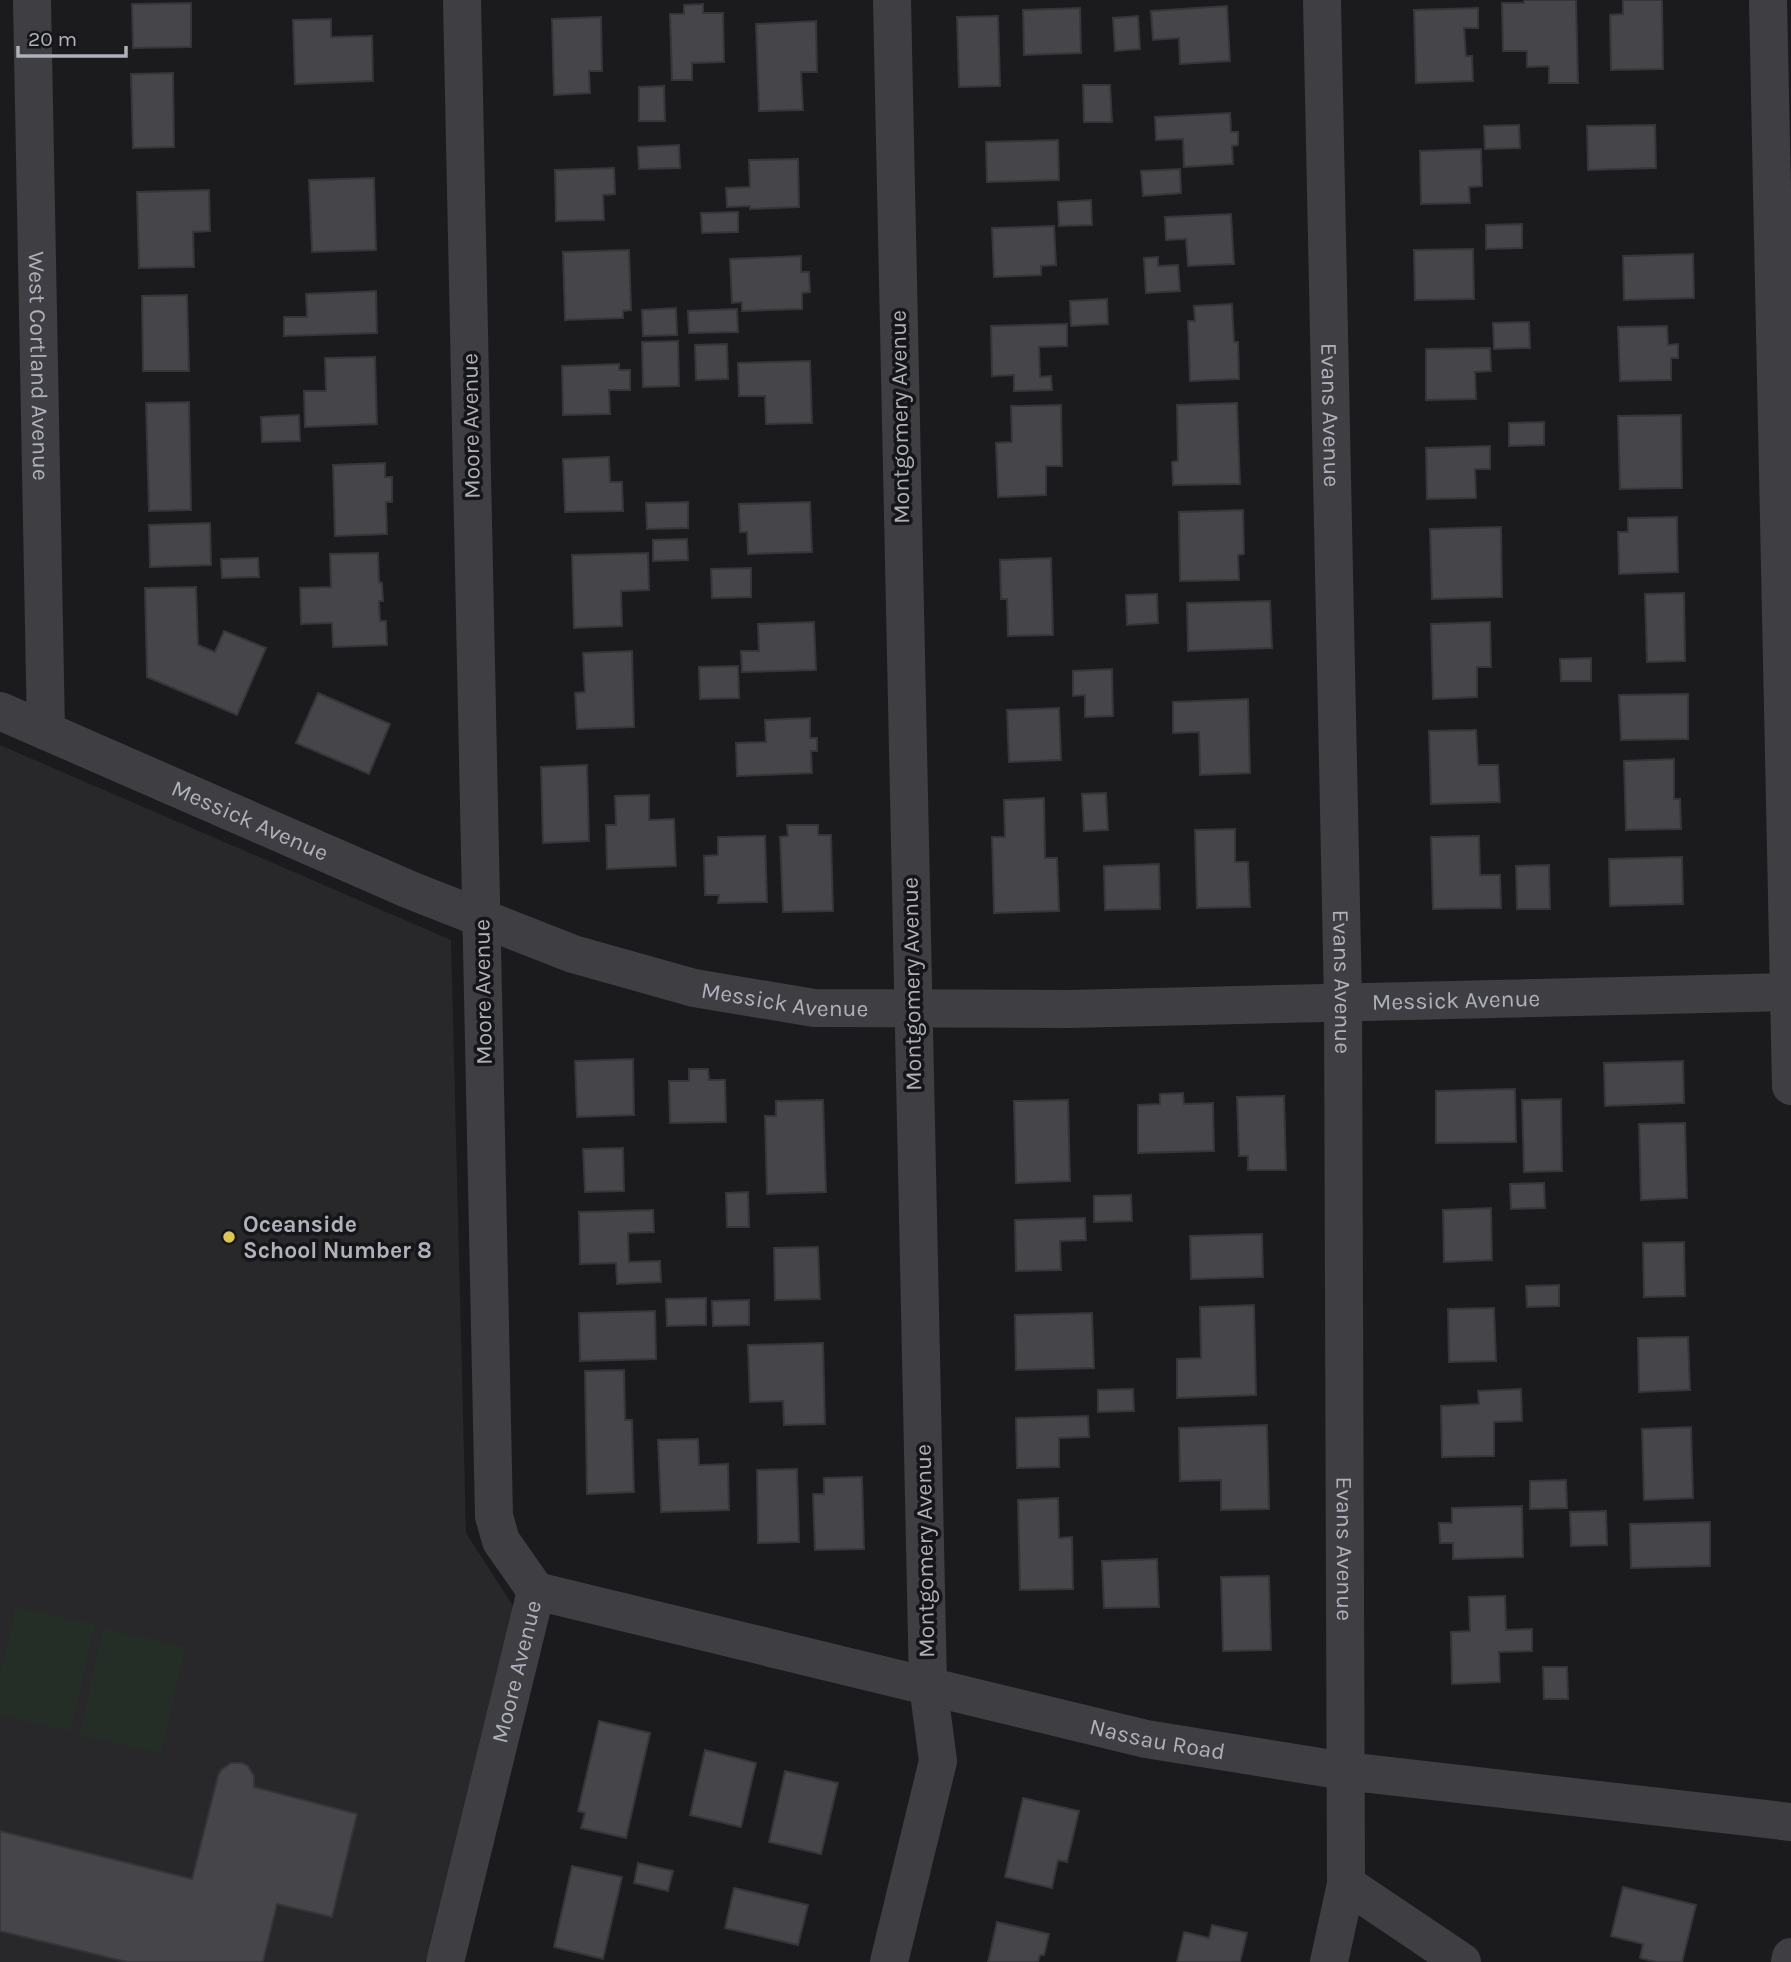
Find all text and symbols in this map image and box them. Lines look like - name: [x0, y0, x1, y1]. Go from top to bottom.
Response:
- scale bar: [18, 14, 126, 58]
- text: 20 m: [28, 27, 77, 51]
- street label: West Cortland Avenue: [23, 251, 55, 481]
- street label: Montgomery Avenue: [885, 310, 915, 524]
- street label: Evans Avenue: [1316, 342, 1346, 487]
- street label: Moore Avenue: [456, 353, 486, 499]
- street label: Messick Avenue: [168, 774, 333, 866]
- street label: Montgomery Avenue: [897, 877, 927, 1091]
- street label: Evans Avenue: [1328, 909, 1357, 1054]
- street label: Moore Avenue: [468, 919, 498, 1065]
- street label: Messick Avenue: [699, 976, 868, 1022]
- street label: Messick Avenue: [1372, 984, 1541, 1015]
- place label: Oceanside School Number 8: [243, 1211, 432, 1264]
- marker: Oceanside School Number 8: [221, 1229, 237, 1245]
- street label: Montgomery Avenue: [910, 1444, 940, 1658]
- street label: Evans Avenue: [1331, 1477, 1359, 1621]
- street label: Moore Avenue: [486, 1598, 547, 1746]
- street label: Nassau Road: [1087, 1712, 1227, 1765]

